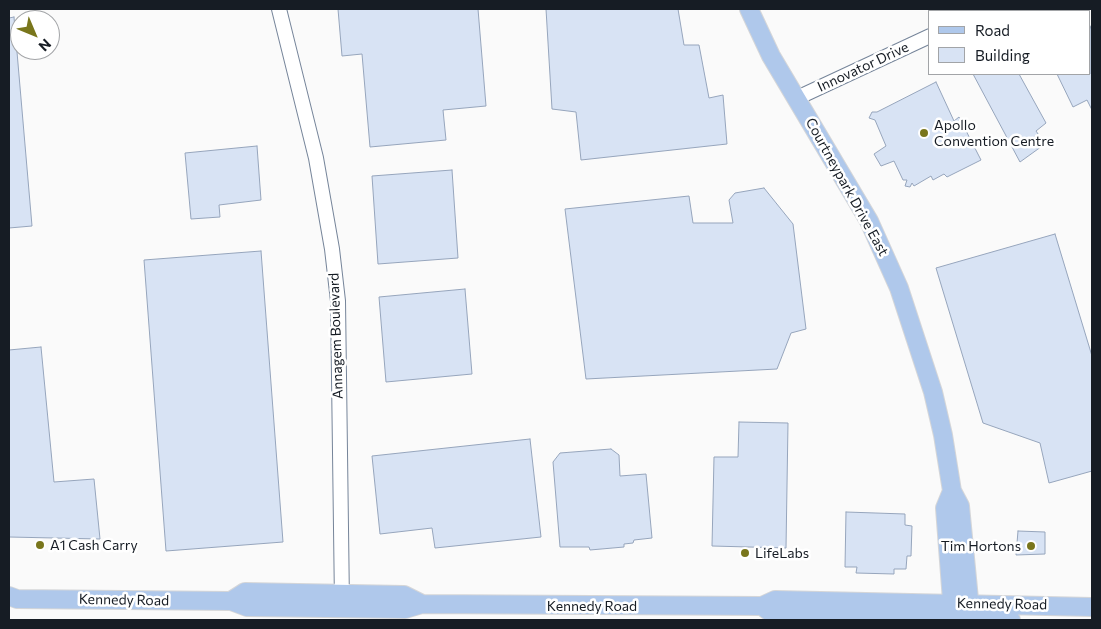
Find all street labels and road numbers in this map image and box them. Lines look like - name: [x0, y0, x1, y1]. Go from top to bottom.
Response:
- street label: Innovator Drive: [815, 39, 911, 95]
- street label: Courtneypark Drive East: [802, 115, 892, 259]
- street label: Annagem Boulevard: [325, 272, 347, 400]
- street label: Kennedy Road: [79, 591, 169, 609]
- street label: Kennedy Road: [957, 595, 1047, 613]
- street label: Kennedy Road: [547, 598, 637, 614]

